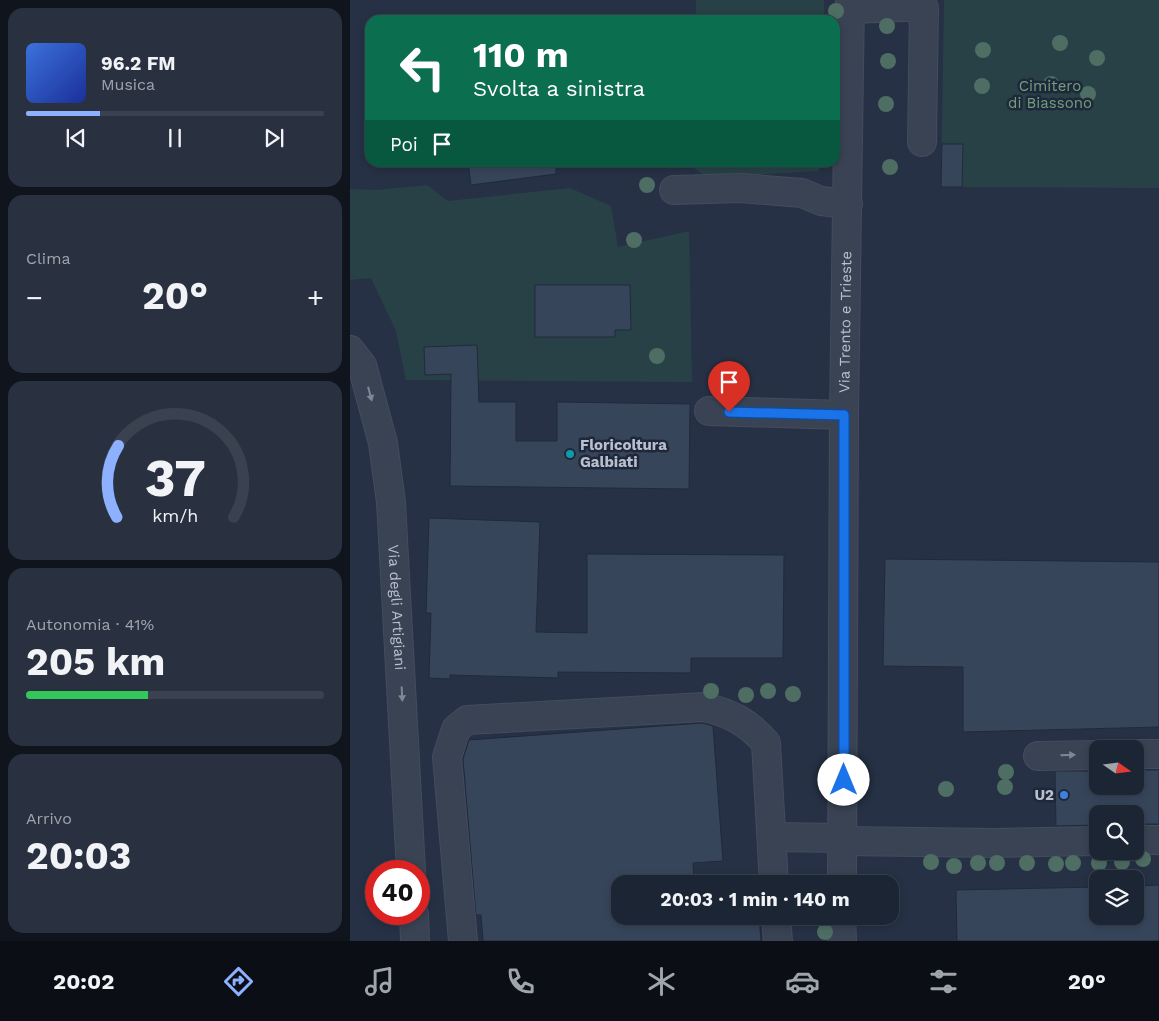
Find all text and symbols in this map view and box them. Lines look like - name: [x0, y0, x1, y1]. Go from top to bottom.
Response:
- text: 110 m: [473, 34, 569, 76]
- icon: left: [390, 35, 455, 100]
- text: 96.2 FM: [101, 52, 176, 75]
- text: Musica: [101, 75, 155, 94]
- text: Svolta a sinistra: [473, 76, 645, 101]
- park label: Cimitero di Biassono: [1008, 77, 1092, 112]
- icon: previous: [62, 124, 90, 152]
- icon: pause: [161, 124, 189, 152]
- icon: next: [260, 124, 288, 152]
- icon: arrive: [428, 130, 456, 158]
- text: Poi: [390, 133, 418, 156]
- text: Clima: [26, 249, 70, 268]
- street label: Via Trento e Trieste: [835, 251, 855, 393]
- text: 20°: [142, 274, 208, 318]
- text: −: [26, 281, 43, 314]
- text: +: [307, 281, 324, 314]
- pin: [708, 361, 750, 412]
- icon: arrive: [715, 368, 743, 396]
- one-way arrow: [366, 386, 374, 401]
- place label: Floricoltura Galbiati: [580, 436, 667, 471]
- text: 37: [145, 448, 206, 509]
- marker: Floricoltura Galbiati: [564, 448, 576, 460]
- text: km/h: [152, 505, 198, 526]
- street label: Via degli Artigiani: [384, 544, 409, 671]
- text: Autonomia · 41%: [26, 615, 154, 634]
- text: 205 km: [26, 640, 165, 684]
- one-way arrow: [398, 686, 406, 702]
- north arrow: [1089, 740, 1144, 795]
- map controls: [1089, 740, 1144, 925]
- one-way arrow: [1060, 751, 1076, 759]
- position arrow: [817, 753, 869, 805]
- place label: U2: [1034, 786, 1054, 804]
- marker: U2: [1058, 789, 1070, 801]
- button: search: [1089, 805, 1144, 860]
- text: Arrivo: [26, 809, 72, 828]
- text: 20:03: [26, 834, 131, 878]
- speed limit sign: 40: [365, 860, 430, 925]
- button: layers: [1089, 870, 1144, 925]
- text: 20:03 · 1 min · 140 m: [660, 888, 850, 911]
- icon: directions: [221, 964, 256, 999]
- icon: music: [362, 964, 397, 999]
- icon: phone: [503, 964, 538, 999]
- icon: climate: [644, 964, 679, 999]
- icon: car: [785, 964, 820, 999]
- icon: filters: [926, 964, 961, 999]
- text: 20:02: [53, 969, 114, 994]
- text: 20°: [1068, 969, 1106, 994]

